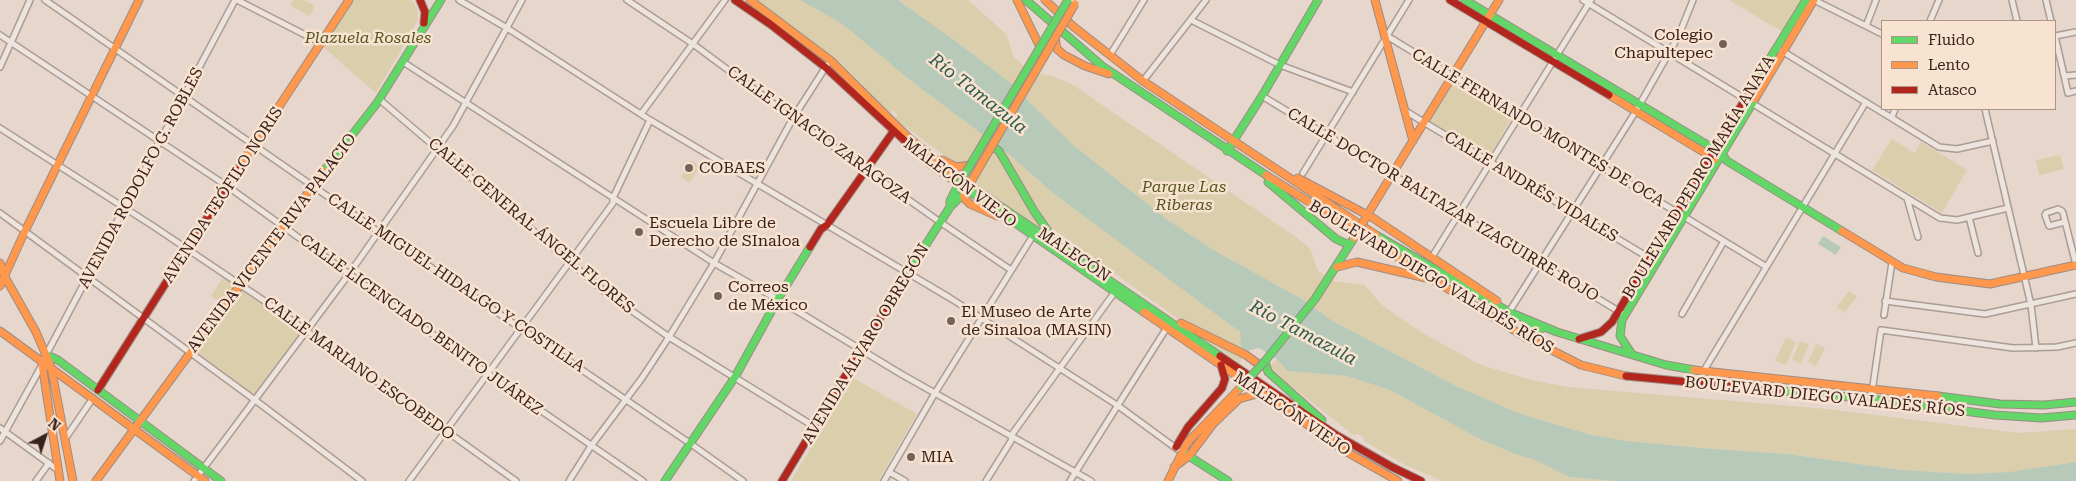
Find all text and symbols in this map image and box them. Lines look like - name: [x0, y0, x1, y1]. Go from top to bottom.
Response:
- legend: [1881, 20, 2056, 110]
- place label: Colegio Chapultepec: [1614, 25, 1713, 63]
- park label: Plazuela Rosales: [305, 28, 431, 48]
- text: Fluido: [1928, 31, 1975, 49]
- marker: Colegio Chapultepec: [1717, 38, 1729, 50]
- street label: CALLE FERNANDO MONTES DE OCA: [1408, 45, 1668, 211]
- water label: Río Tamazula: [925, 49, 1031, 139]
- street label: BOULEVARD PEDRO MARÍA ANAYA: [1619, 52, 1779, 302]
- text: Lento: [1928, 56, 1970, 74]
- street label: CALLE IGNACIO ZARAGOZA: [723, 62, 915, 208]
- street label: AVENIDA RODOLFO G. ROBLES: [74, 64, 208, 292]
- text: Atasco: [1928, 81, 1977, 99]
- street label: AVENIDA TEÓFILO NORIS: [159, 103, 287, 287]
- street label: CALLE DOCTOR BALTAZAR IZAGUIRRE ROJO: [1284, 104, 1602, 306]
- street label: CALLE ANDRÉS VIDALES: [1441, 127, 1621, 247]
- street label: AVENIDA VICENTE RIVA PALACIO: [183, 130, 361, 356]
- street label: CALLE GENERAL ÁNGEL FLORES: [424, 134, 638, 318]
- street label: MALECÓN VIEJO: [900, 134, 1020, 232]
- place label: COBAES: [699, 158, 765, 178]
- marker: COBAES: [683, 162, 695, 174]
- park label: Parque Las Riberas: [1142, 177, 1226, 215]
- street label: CALLE MIGUEL HIDALGO Y COSTILLA: [324, 190, 588, 376]
- street label: BOULEVARD DIEGO VALADÉS RÍOS: [1305, 196, 1557, 358]
- place label: Escuela Libre de Derecho de SInaloa: [649, 213, 800, 251]
- street label: MALECÓN: [1034, 224, 1114, 286]
- marker: Escuela Libre de Derecho de SInaloa: [633, 226, 645, 238]
- street label: CALLE LICENCIADO BENITO JUÁREZ: [296, 230, 546, 420]
- street label: AVENIDA ÁLVARO OBREGÓN: [799, 241, 933, 447]
- place label: Correos de México: [728, 277, 808, 315]
- marker: Correos de México: [712, 290, 724, 302]
- street label: CALLE MARIANO ESCOBEDO: [260, 293, 458, 445]
- water label: Río Tamazula: [1246, 296, 1360, 370]
- place label: El Museo de Arte de Sinaloa (MASIN): [961, 302, 1111, 340]
- marker: El Museo de Arte de Sinaloa (MASIN): [945, 315, 957, 327]
- street label: MALECÓN VIEJO: [1230, 368, 1354, 460]
- street label: BOULEVARD DIEGO VALADÉS RÍOS: [1684, 373, 1966, 421]
- north arrow: [20, 411, 70, 461]
- text: N: [45, 415, 64, 434]
- place label: MIA: [921, 447, 953, 467]
- marker: MIA: [905, 451, 917, 463]

